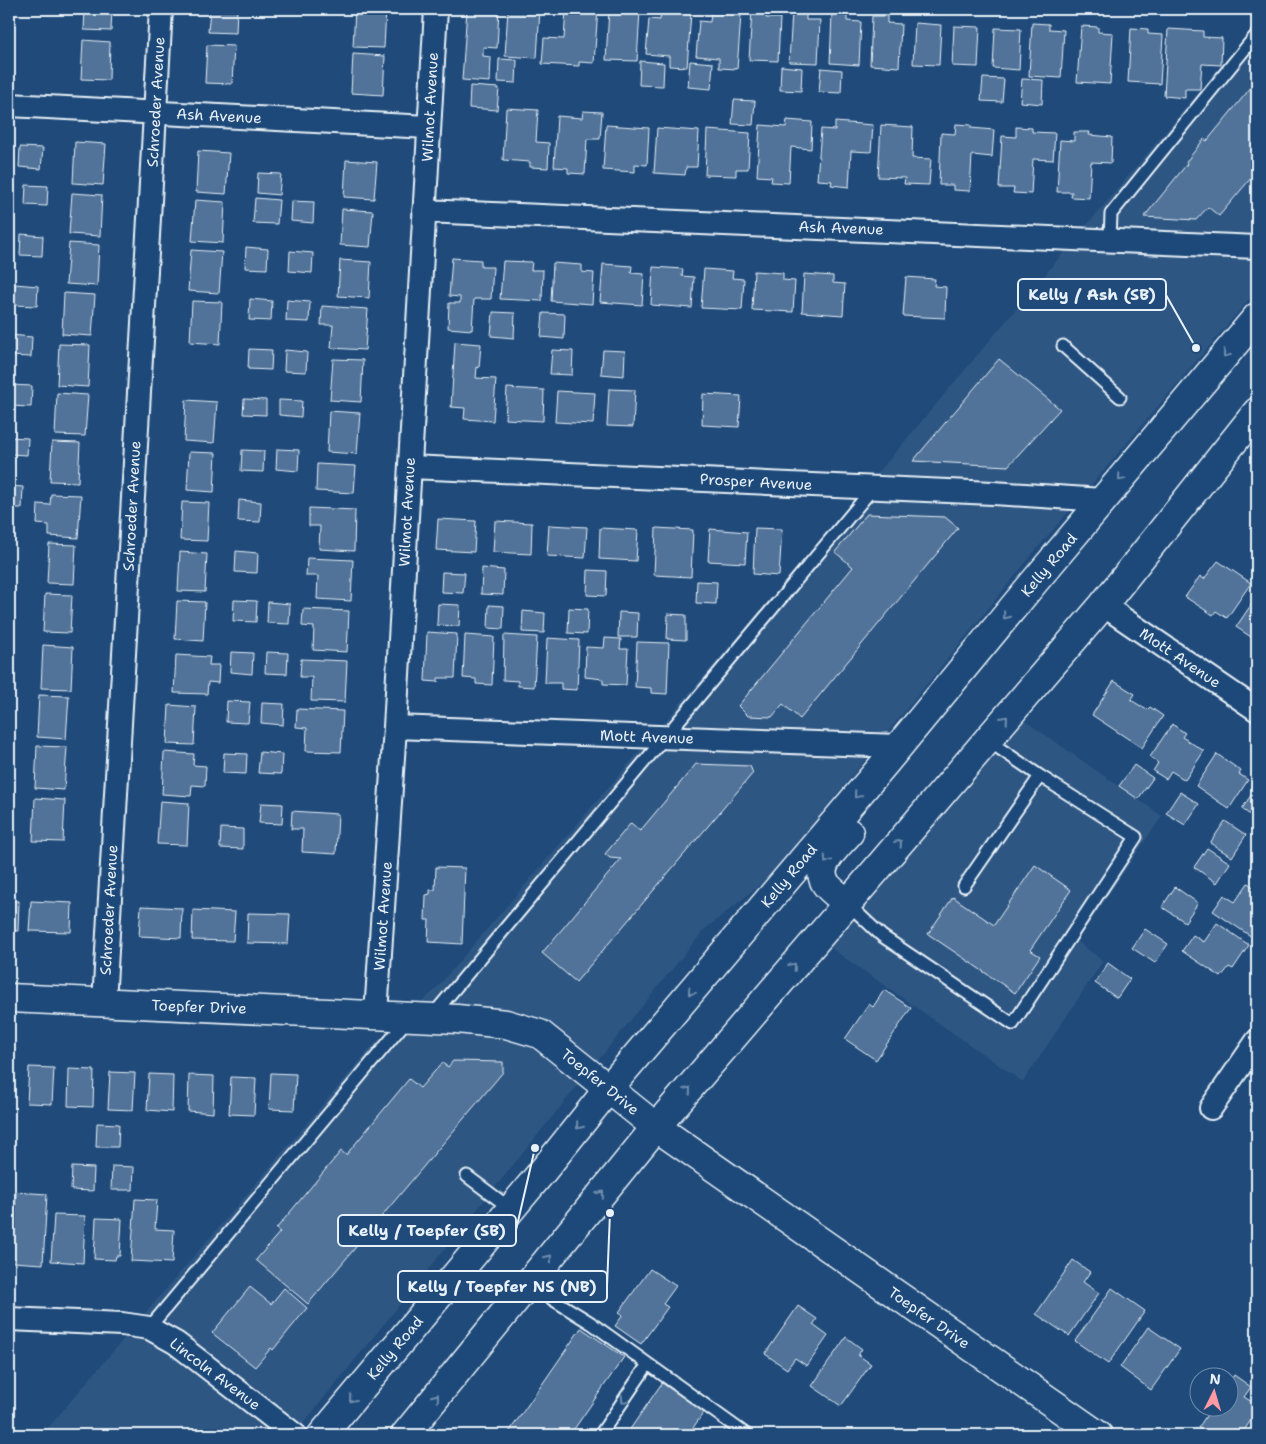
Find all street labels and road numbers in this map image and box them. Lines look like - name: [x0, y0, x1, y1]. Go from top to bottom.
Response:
- street label: Schroeder Avenue: [143, 36, 169, 168]
- street label: Wilmot Avenue: [417, 52, 443, 162]
- street label: Ash Avenue: [176, 104, 262, 128]
- street label: Ash Avenue: [798, 217, 884, 239]
- street label: Schroeder Avenue: [119, 440, 145, 572]
- street label: Wilmot Avenue: [394, 457, 420, 567]
- street label: Prosper Avenue: [699, 469, 813, 495]
- street label: Kelly Road: [1016, 528, 1082, 601]
- street label: Mott Avenue: [1135, 623, 1225, 693]
- street label: Mott Avenue: [600, 725, 694, 749]
- street label: Kelly Road: [756, 839, 822, 912]
- street label: Schroeder Avenue: [96, 844, 122, 976]
- street label: Wilmot Avenue: [369, 861, 397, 971]
- street label: Toepfer Drive: [151, 995, 247, 1019]
- street label: Toepfer Drive: [557, 1044, 643, 1120]
- street label: Toepfer Drive: [884, 1282, 974, 1354]
- street label: Kelly Road: [362, 1311, 428, 1384]
- street label: Lincoln Avenue: [165, 1333, 265, 1415]

